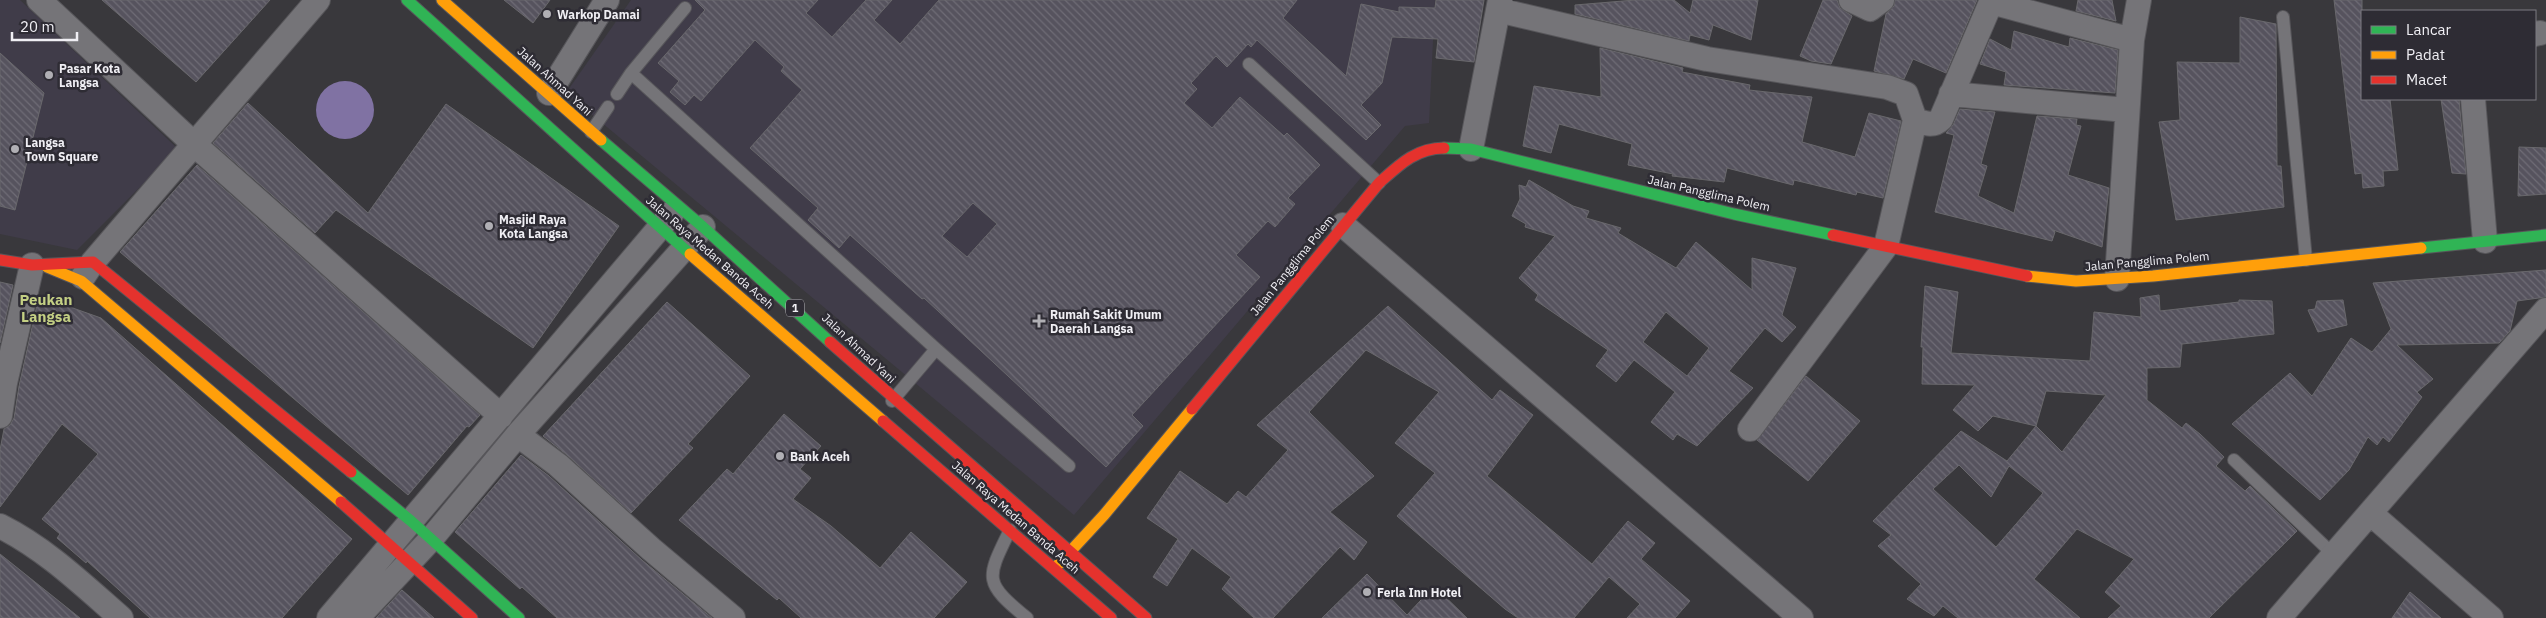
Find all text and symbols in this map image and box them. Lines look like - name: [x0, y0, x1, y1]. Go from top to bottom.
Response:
- place label: Warkop Damai: [557, 7, 640, 22]
- marker: Warkop Damai: [541, 8, 553, 20]
- scale bar: [12, 10, 78, 42]
- legend: [2361, 10, 2536, 100]
- text: 20 m: [20, 17, 55, 36]
- text: Lancar: [2406, 20, 2452, 39]
- street label: Jalan Ahmad Yani: [514, 43, 596, 119]
- text: Padat: [2406, 45, 2445, 64]
- place label: Pasar Kota Langsa: [59, 61, 120, 90]
- marker: Pasar Kota Langsa: [43, 69, 55, 81]
- text: Macet: [2406, 70, 2447, 89]
- place label: Langsa Town Square: [25, 135, 99, 164]
- marker: Langsa Town Square: [9, 143, 21, 155]
- street label: Jalan Pangglima Polem: [1646, 172, 1772, 214]
- street label: Jalan Raya Medan Banda Aceh: [643, 192, 777, 312]
- place label: Masjid Raya Kota Langsa: [499, 212, 568, 241]
- street label: Jalan Pangglima Polem: [1247, 212, 1337, 318]
- marker: Masjid Raya Kota Langsa: [483, 220, 495, 232]
- street label: Jalan Pangglima Polem: [2084, 248, 2210, 274]
- district label: Peukan Langsa: [19, 290, 73, 326]
- road number: 1: [786, 300, 804, 316]
- place label: Rumah Sakit Umum Daerah Langsa: [1050, 307, 1162, 336]
- street label: Jalan Ahmad Yani: [819, 310, 899, 386]
- marker: Rumah Sakit Umum Daerah Langsa: [1032, 314, 1046, 328]
- place label: Bank Aceh: [790, 449, 850, 464]
- marker: Bank Aceh: [774, 450, 786, 462]
- street label: Jalan Raya Medan Banda Aceh: [949, 457, 1083, 577]
- place label: Ferla Inn Hotel: [1377, 585, 1462, 600]
- marker: Ferla Inn Hotel: [1361, 586, 1373, 598]

